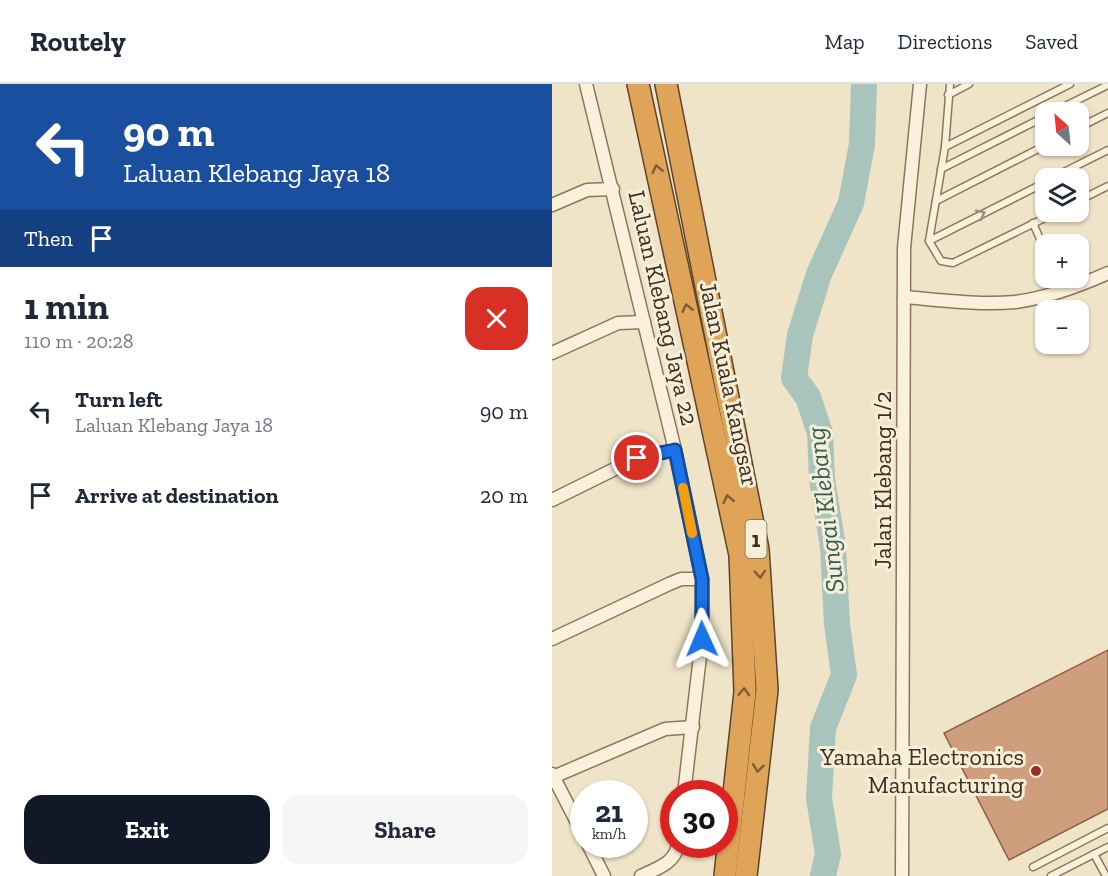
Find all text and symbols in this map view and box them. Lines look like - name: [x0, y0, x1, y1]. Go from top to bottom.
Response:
- text: Routely: [30, 25, 126, 58]
- text: Map: [825, 29, 865, 54]
- text: Directions: [898, 29, 992, 54]
- text: Saved: [1025, 29, 1078, 54]
- north arrow: [1035, 102, 1089, 156]
- map controls: [1035, 102, 1089, 354]
- text: 90 m: [123, 106, 214, 157]
- icon: left: [24, 108, 102, 186]
- text: Laluan Klebang Jaya 18: [123, 157, 390, 189]
- one-way arrow: [651, 164, 664, 174]
- button: layers: [1035, 168, 1089, 222]
- street label: Laluan Klebang Jaya 22: [622, 188, 705, 428]
- one-way arrow: [975, 210, 986, 222]
- icon: arrive: [85, 222, 118, 255]
- text: Then: [24, 225, 73, 252]
- button: +: [1035, 234, 1089, 288]
- street label: Jalan Kuala Kangsar: [694, 279, 765, 489]
- text: 1 min: [24, 285, 109, 328]
- button: close: [465, 287, 528, 350]
- button: −: [1035, 300, 1089, 354]
- one-way arrow: [681, 304, 694, 314]
- text: 110 m · 20:28: [24, 329, 134, 353]
- text: Turn left: [75, 386, 162, 413]
- street label: Jalan Klebang 1/2: [868, 391, 897, 569]
- icon: left: [24, 395, 57, 428]
- text: 90 m: [480, 398, 528, 425]
- text: Laluan Klebang Jaya 18: [75, 413, 273, 437]
- water label: Sungai Klebang: [799, 425, 851, 595]
- pin: [611, 432, 662, 483]
- icon: arrive: [620, 441, 653, 474]
- icon: arrive: [24, 479, 57, 512]
- text: Arrive at destination: [75, 482, 278, 509]
- text: 20 m: [480, 482, 528, 509]
- one-way arrow: [722, 494, 735, 504]
- road number: 1: [746, 520, 766, 558]
- one-way arrow: [753, 570, 766, 579]
- position arrow: [670, 607, 734, 671]
- one-way arrow: [738, 688, 751, 697]
- place label: Yamaha Electronics Manufacturing: [819, 742, 1024, 799]
- one-way arrow: [752, 764, 765, 773]
- marker: Yamaha Electronics Manufacturing: [1029, 764, 1043, 778]
- speed limit sign: 30: [660, 780, 738, 858]
- text: 21: [595, 794, 623, 830]
- button: Exit: [24, 795, 270, 864]
- button: Share: [282, 795, 528, 864]
- text: km/h: [592, 825, 626, 843]

